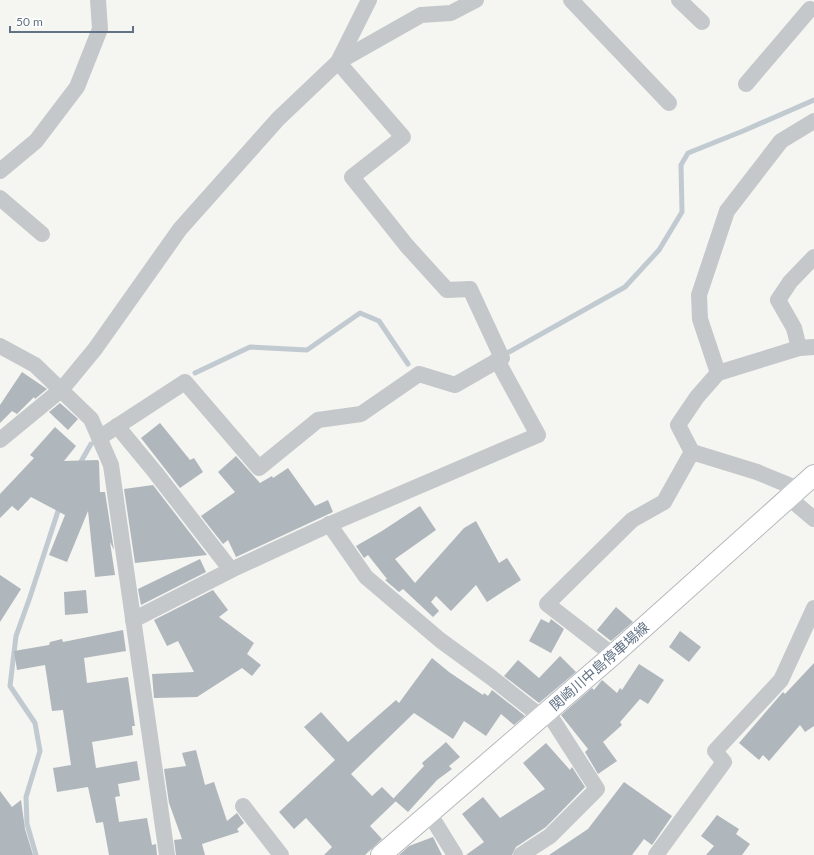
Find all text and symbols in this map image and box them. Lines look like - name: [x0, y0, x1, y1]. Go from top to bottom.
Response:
- scale bar: [10, 8, 133, 34]
- text: 50 m: [16, 14, 43, 29]
- street label: 関崎川中島停車場線: [546, 618, 652, 714]

